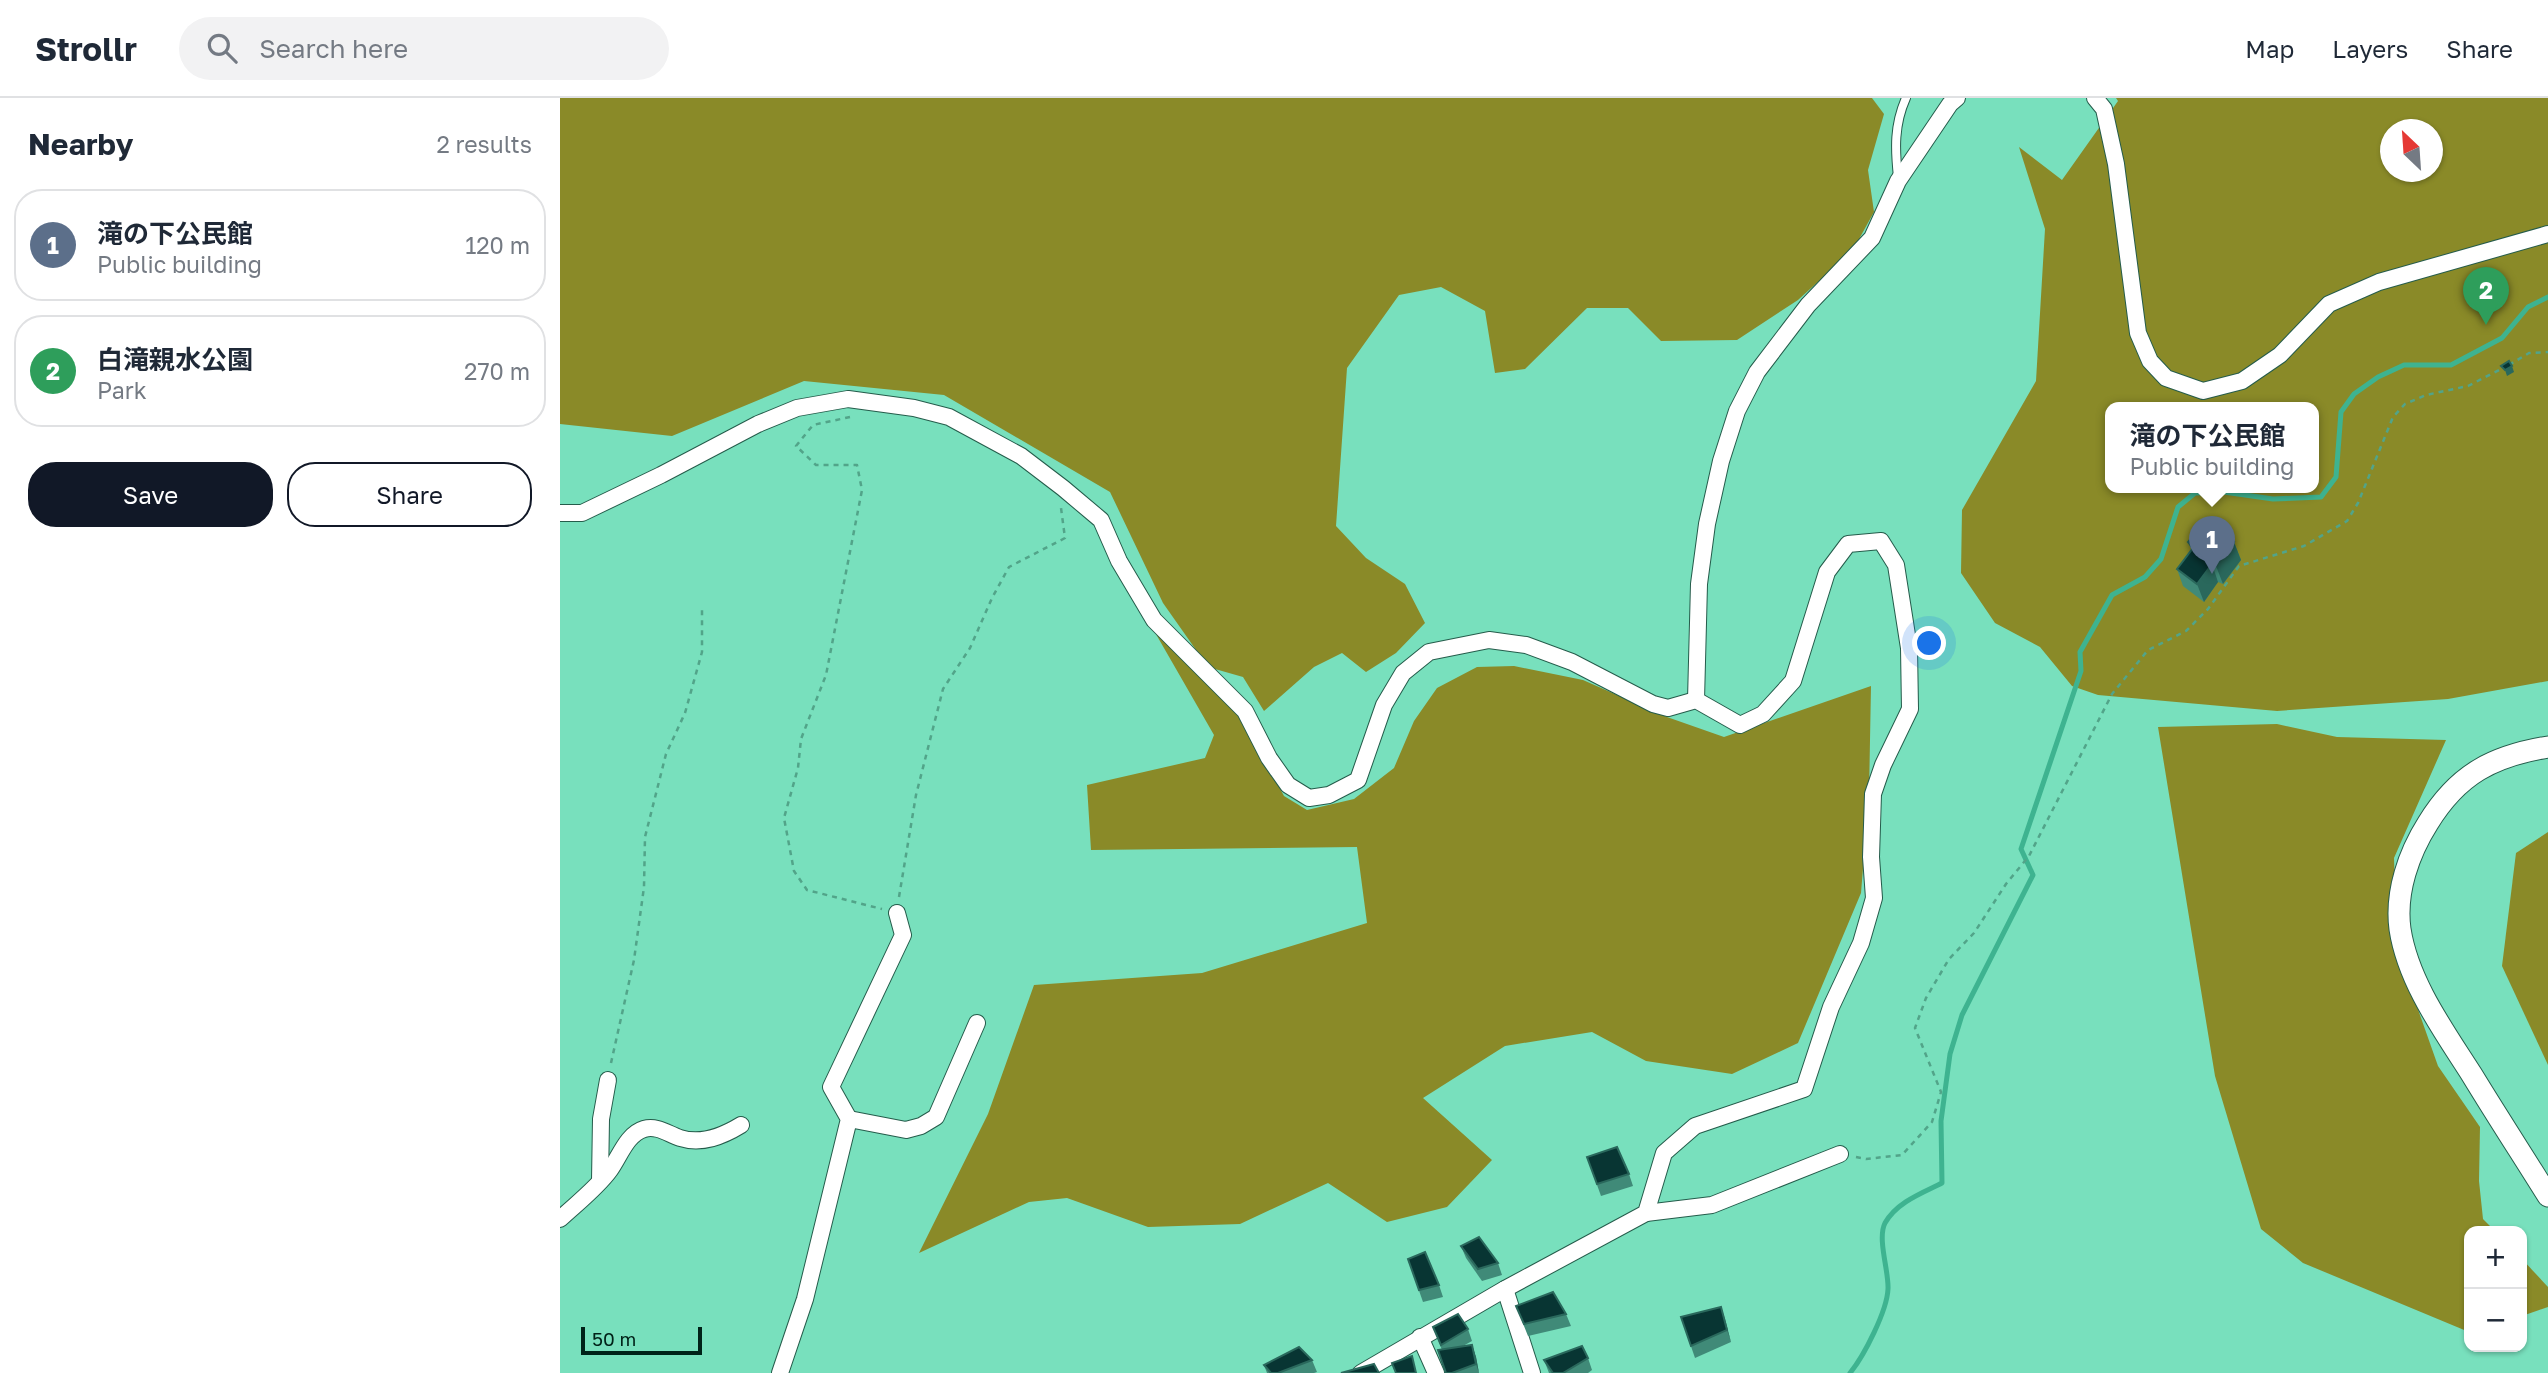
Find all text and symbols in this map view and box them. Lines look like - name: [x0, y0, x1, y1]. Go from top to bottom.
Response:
- search box: [179, 17, 669, 80]
- text: Strollr: [35, 29, 137, 68]
- icon: search: [203, 29, 241, 67]
- text: Search here: [259, 33, 408, 64]
- text: Map: [2245, 34, 2294, 63]
- text: Layers: [2332, 34, 2408, 63]
- text: Share: [2446, 34, 2513, 63]
- north arrow: [2380, 119, 2443, 182]
- text: Nearby: [28, 126, 133, 162]
- text: 2 results: [436, 130, 532, 158]
- text: 滝の下公民館: [97, 218, 253, 249]
- text: 1: [47, 231, 59, 259]
- text: 120 m: [465, 231, 530, 259]
- text: Public building: [97, 250, 262, 278]
- pin: 2: [2463, 267, 2509, 325]
- text: 白滝親水公園: [97, 344, 253, 375]
- text: 2: [46, 357, 60, 385]
- text: 270 m: [464, 357, 530, 385]
- text: Park: [97, 376, 147, 404]
- popup: [2105, 402, 2319, 493]
- text: 滝の下公民館: [2130, 420, 2286, 451]
- text: Public building: [2130, 452, 2294, 480]
- button: Save: [28, 462, 273, 527]
- button: Share: [287, 462, 532, 527]
- pin: 1: [2189, 516, 2235, 574]
- your location: [1912, 626, 1946, 660]
- map controls: [2464, 1226, 2527, 1352]
- button: +: [2464, 1226, 2527, 1289]
- button: −: [2464, 1289, 2527, 1352]
- scale bar: [581, 1324, 702, 1356]
- text: 50 m: [592, 1327, 636, 1350]

